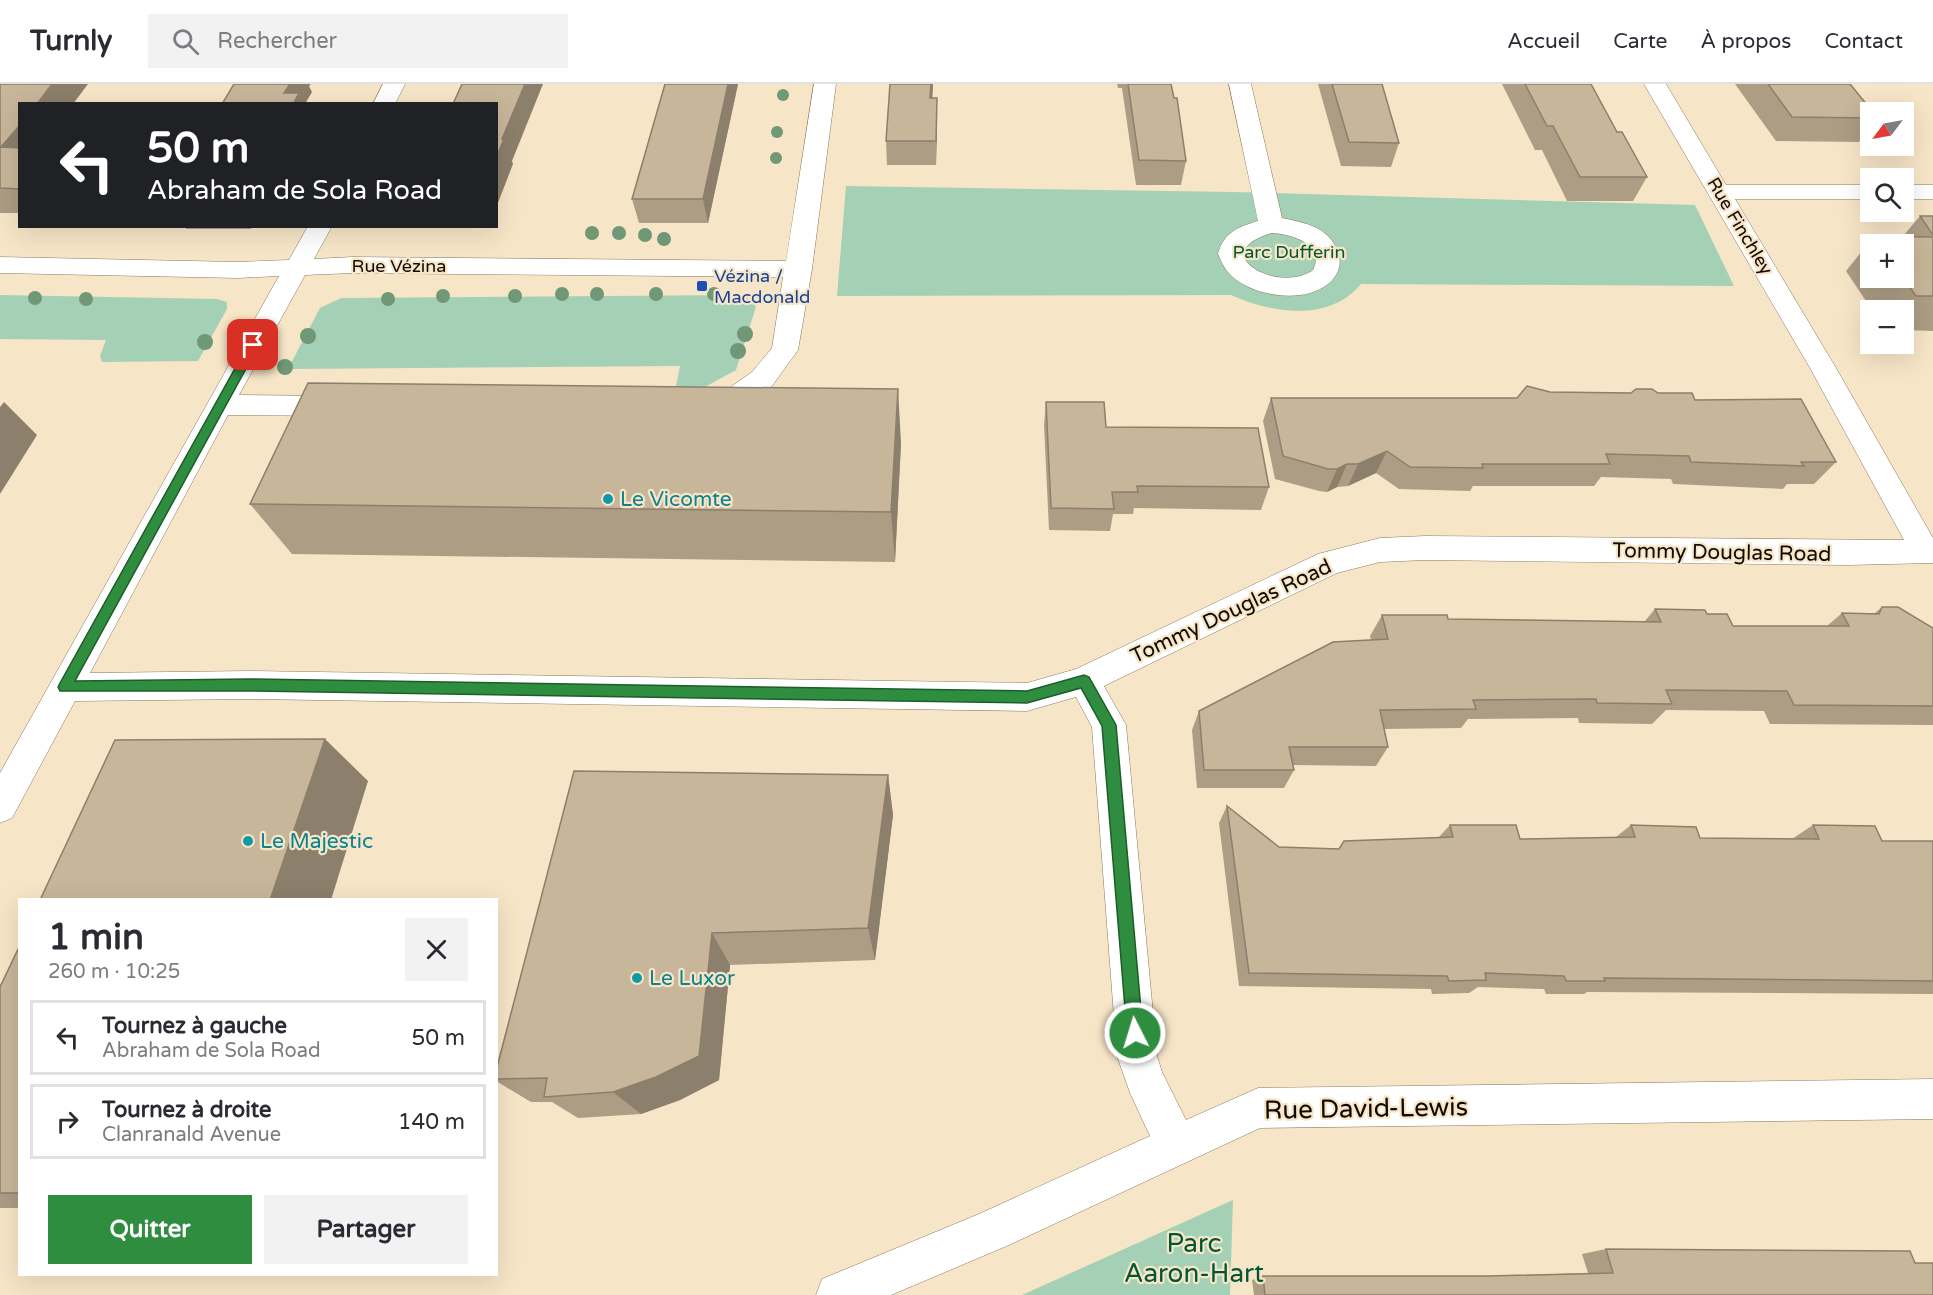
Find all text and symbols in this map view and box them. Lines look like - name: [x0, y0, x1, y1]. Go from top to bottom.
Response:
- search box: [148, 14, 568, 68]
- text: Turnly: [30, 24, 112, 58]
- icon: search: [169, 25, 202, 58]
- text: Rechercher: [217, 28, 337, 54]
- text: Accueil: [1507, 29, 1580, 54]
- text: Carte: [1613, 29, 1667, 54]
- text: À propos: [1700, 29, 1791, 54]
- text: Contact: [1824, 29, 1903, 54]
- north arrow: [1860, 102, 1914, 156]
- map controls: [1860, 102, 1914, 354]
- text: 50 m: [147, 123, 249, 174]
- icon: left: [48, 126, 126, 204]
- button: search: [1860, 168, 1914, 222]
- street label: Rue Finchley: [1702, 173, 1778, 279]
- text: Abraham de Sola Road: [147, 174, 442, 207]
- button: +: [1860, 234, 1914, 288]
- park label: Parc Dufferin: [1233, 241, 1345, 263]
- street label: Rue Vézina: [352, 255, 446, 277]
- place label: Vézina / Macdonald: [714, 265, 810, 308]
- marker: Vézina / Macdonald: [695, 279, 709, 293]
- button: −: [1860, 300, 1914, 354]
- pin: [227, 319, 278, 370]
- icon: arrive: [236, 328, 269, 361]
- place label: Le Vicomte: [620, 487, 732, 512]
- marker: Le Vicomte: [601, 492, 615, 506]
- street label: Tommy Douglas Road: [1612, 538, 1832, 567]
- street label: Tommy Douglas Road: [1127, 554, 1336, 669]
- place label: Le Majestic: [260, 829, 373, 854]
- marker: Le Majestic: [241, 834, 255, 848]
- text: 1 min: [48, 916, 144, 959]
- button: close: [405, 918, 468, 981]
- text: 260 m · 10:25: [48, 960, 180, 984]
- place label: Le Luxor: [649, 966, 735, 991]
- marker: Le Luxor: [630, 971, 644, 985]
- position arrow: [1103, 1001, 1167, 1065]
- text: Tournez à gauche: [102, 1013, 287, 1039]
- icon: left: [51, 1021, 84, 1054]
- text: 50 m: [411, 1025, 465, 1051]
- text: Abraham de Sola Road: [102, 1039, 321, 1063]
- street label: Rue David-Lewis: [1264, 1091, 1468, 1126]
- text: Tournez à droite: [102, 1097, 271, 1123]
- icon: right: [51, 1105, 84, 1138]
- text: 140 m: [398, 1109, 465, 1135]
- text: Clanranald Avenue: [102, 1123, 281, 1147]
- button: Quitter: [48, 1195, 252, 1264]
- button: Partager: [264, 1195, 468, 1264]
- park label: Parc Aaron-Hart: [1124, 1228, 1264, 1289]

